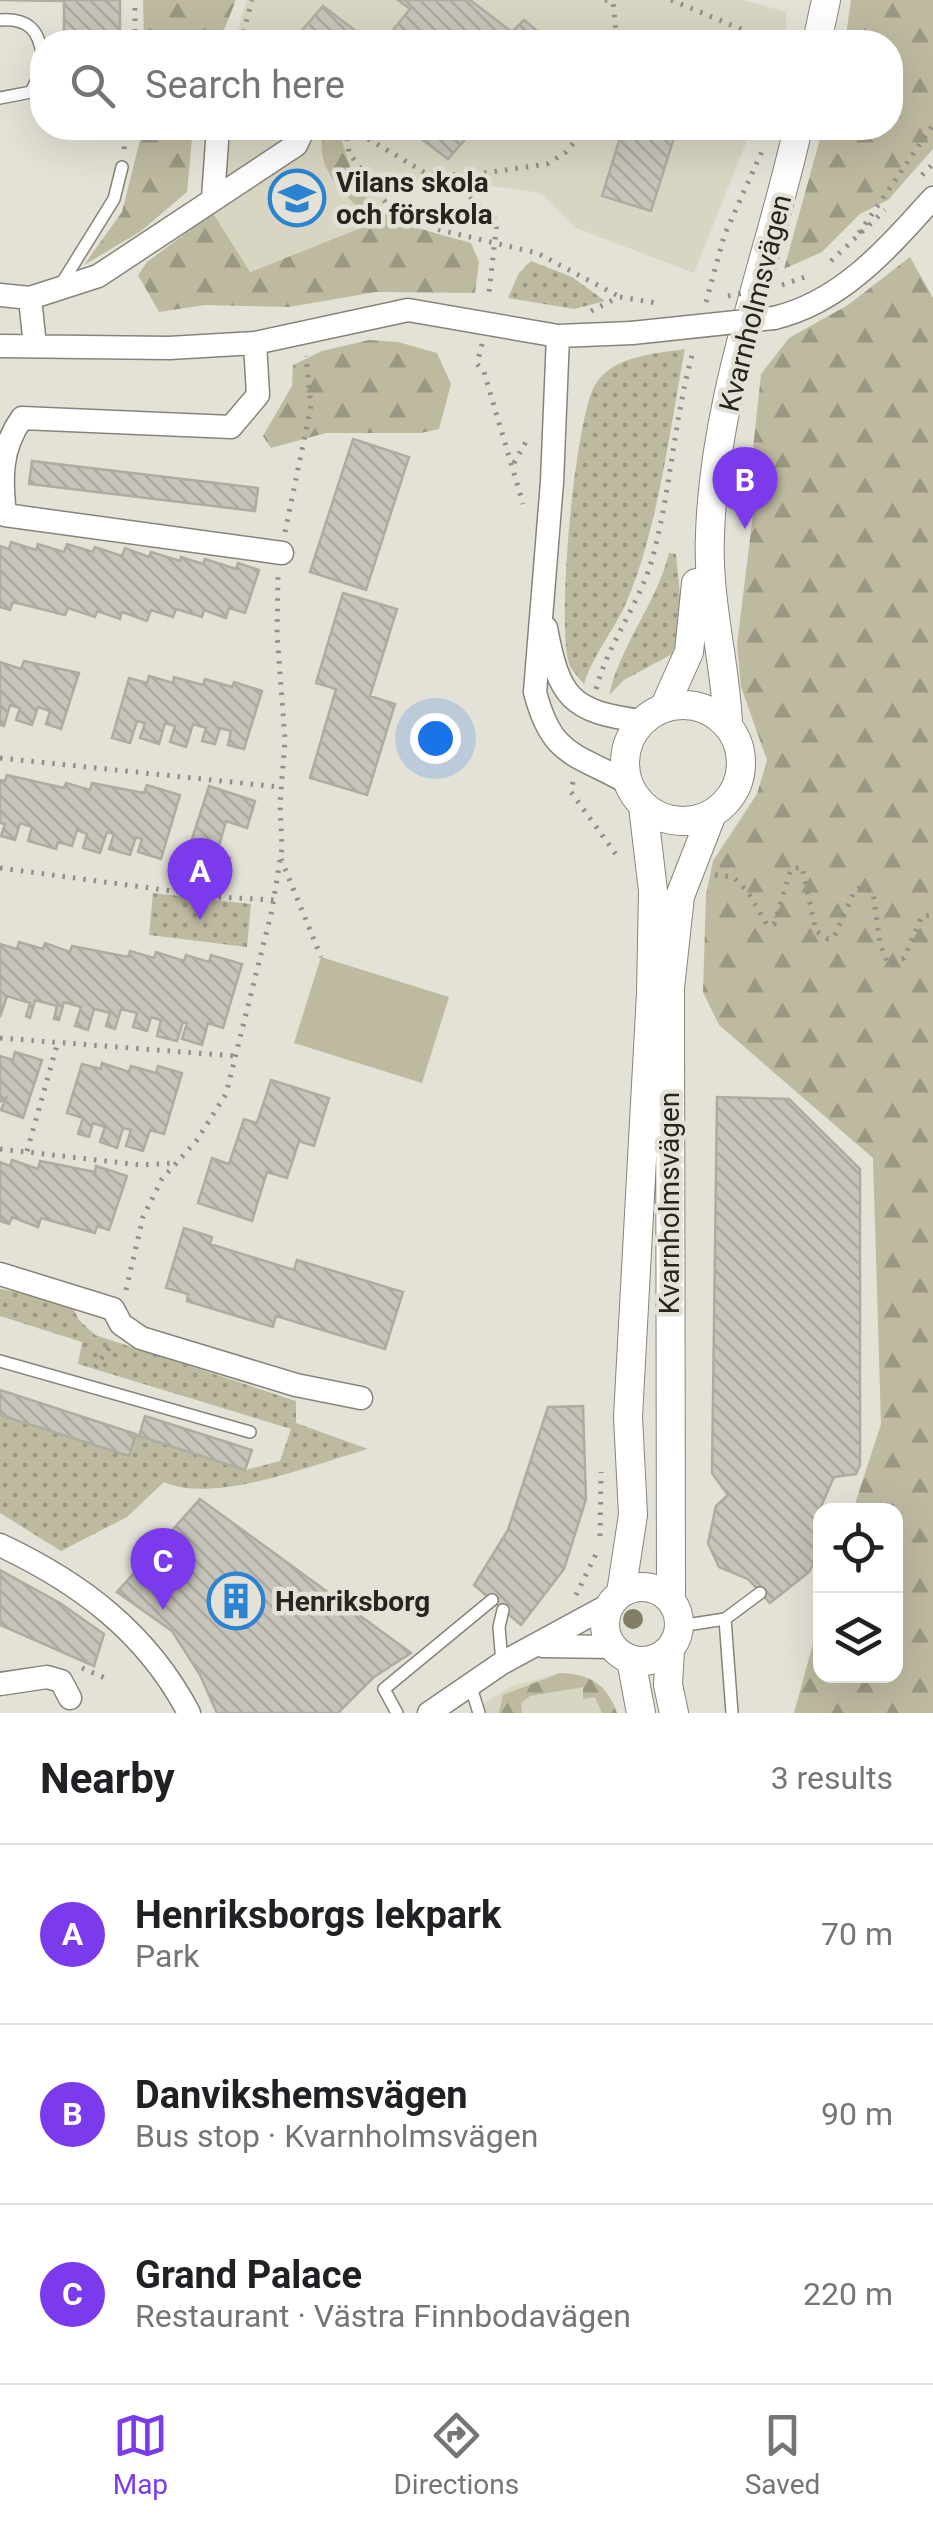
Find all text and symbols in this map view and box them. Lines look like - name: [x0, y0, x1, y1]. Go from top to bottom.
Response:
- search box: [30, 30, 903, 140]
- icon: search: [65, 58, 120, 113]
- text: Search here: [145, 63, 345, 107]
- place label: Vilans skola och förskola: [336, 166, 493, 231]
- school or university icon: Vilans skola och förskola: [267, 168, 327, 228]
- street label: Kvarnholmsvägen: [713, 191, 798, 415]
- pin: B: [712, 446, 778, 529]
- your location: [410, 713, 461, 764]
- pin: A: [168, 838, 232, 920]
- street label: Kvarnholmsvägen: [653, 1092, 686, 1314]
- map controls: [813, 1503, 903, 1683]
- button: locate: [813, 1503, 903, 1593]
- pin: C: [130, 1528, 196, 1610]
- building icon: Henriksborg: [206, 1571, 266, 1631]
- place label: Henriksborg: [275, 1585, 430, 1618]
- button: layers: [813, 1593, 903, 1683]
- text: Nearby: [40, 1754, 175, 1803]
- text: 3 results: [771, 1759, 893, 1797]
- text: Henriksborgs lekpark: [135, 1893, 501, 1937]
- text: A: [62, 1915, 83, 1953]
- text: 70 m: [821, 1915, 893, 1953]
- text: Park: [135, 1937, 199, 1975]
- text: Danvikshemsvägen: [135, 2073, 468, 2117]
- text: B: [62, 2095, 83, 2133]
- text: 90 m: [821, 2095, 893, 2133]
- text: Bus stop · Kvarnholmsvägen: [135, 2117, 538, 2155]
- text: Grand Palace: [135, 2253, 362, 2297]
- text: C: [62, 2275, 83, 2313]
- text: 220 m: [803, 2275, 893, 2313]
- text: Restaurant · Västra Finnbodavägen: [135, 2297, 631, 2335]
- tab: Map: [113, 2408, 168, 2501]
- tab: Directions: [393, 2408, 519, 2501]
- tab: Saved: [745, 2408, 820, 2501]

